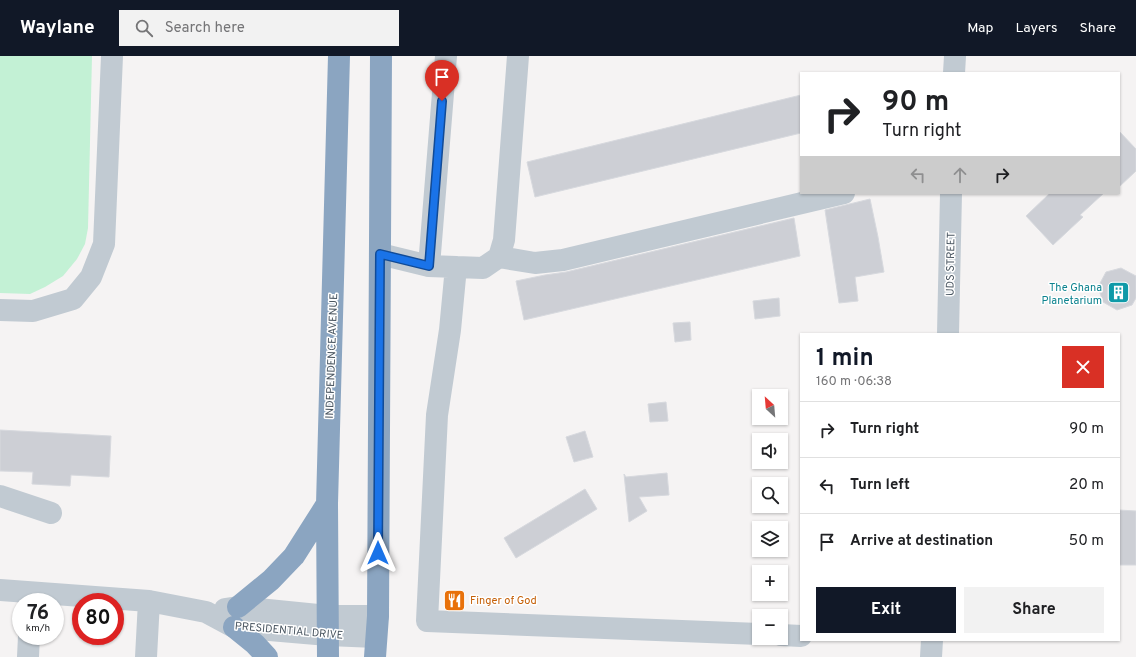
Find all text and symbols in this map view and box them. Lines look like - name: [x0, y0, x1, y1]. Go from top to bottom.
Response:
- search box: [119, 10, 399, 46]
- text: Waylane: [20, 16, 95, 40]
- icon: search: [133, 17, 155, 39]
- text: Search here: [165, 19, 245, 38]
- text: Map: [967, 20, 993, 37]
- text: Layers: [1015, 20, 1057, 37]
- text: Share: [1079, 20, 1116, 37]
- pin: [425, 60, 459, 101]
- icon: arrive: [431, 66, 453, 88]
- text: 90 m: [882, 85, 949, 121]
- icon: right: [816, 88, 868, 140]
- text: Turn right: [882, 120, 962, 143]
- icon: left: [907, 164, 929, 186]
- icon: ahead: [949, 164, 971, 186]
- icon: right: [991, 164, 1013, 186]
- street label: UDS STREET: [943, 232, 959, 296]
- building icon: The Ghana Planetarium: [1105, 280, 1131, 306]
- place label: The Ghana Planetarium: [1042, 281, 1102, 308]
- street label: INDEPENDENCE AVENUE: [323, 293, 341, 419]
- text: 1 min: [816, 344, 874, 374]
- button: close: [1062, 346, 1104, 388]
- text: 160 m · 06:38: [816, 374, 892, 390]
- north arrow: [752, 389, 788, 425]
- map controls: [752, 389, 788, 645]
- icon: right: [816, 419, 838, 441]
- text: Turn right: [850, 420, 919, 439]
- text: 90 m: [1069, 420, 1104, 439]
- button: sound: [752, 433, 788, 469]
- icon: left: [816, 475, 838, 497]
- text: Turn left: [850, 476, 910, 495]
- text: 20 m: [1069, 476, 1104, 495]
- button: search: [752, 477, 788, 513]
- button: layers: [752, 521, 788, 557]
- icon: arrive: [816, 531, 838, 553]
- position arrow: [357, 532, 399, 574]
- text: Arrive at destination: [850, 532, 993, 551]
- text: 50 m: [1069, 532, 1104, 551]
- button: +: [752, 565, 788, 601]
- restaurant icon: Finger of God: [442, 587, 468, 613]
- button: Exit: [816, 587, 956, 633]
- button: Share: [964, 587, 1104, 633]
- speed limit sign: 80: [72, 593, 124, 645]
- place label: Finger of God: [470, 594, 537, 608]
- text: 76: [27, 601, 49, 627]
- button: −: [752, 609, 788, 645]
- street label: PRESIDENTIAL DRIVE: [234, 619, 344, 643]
- text: km/h: [26, 622, 50, 635]

